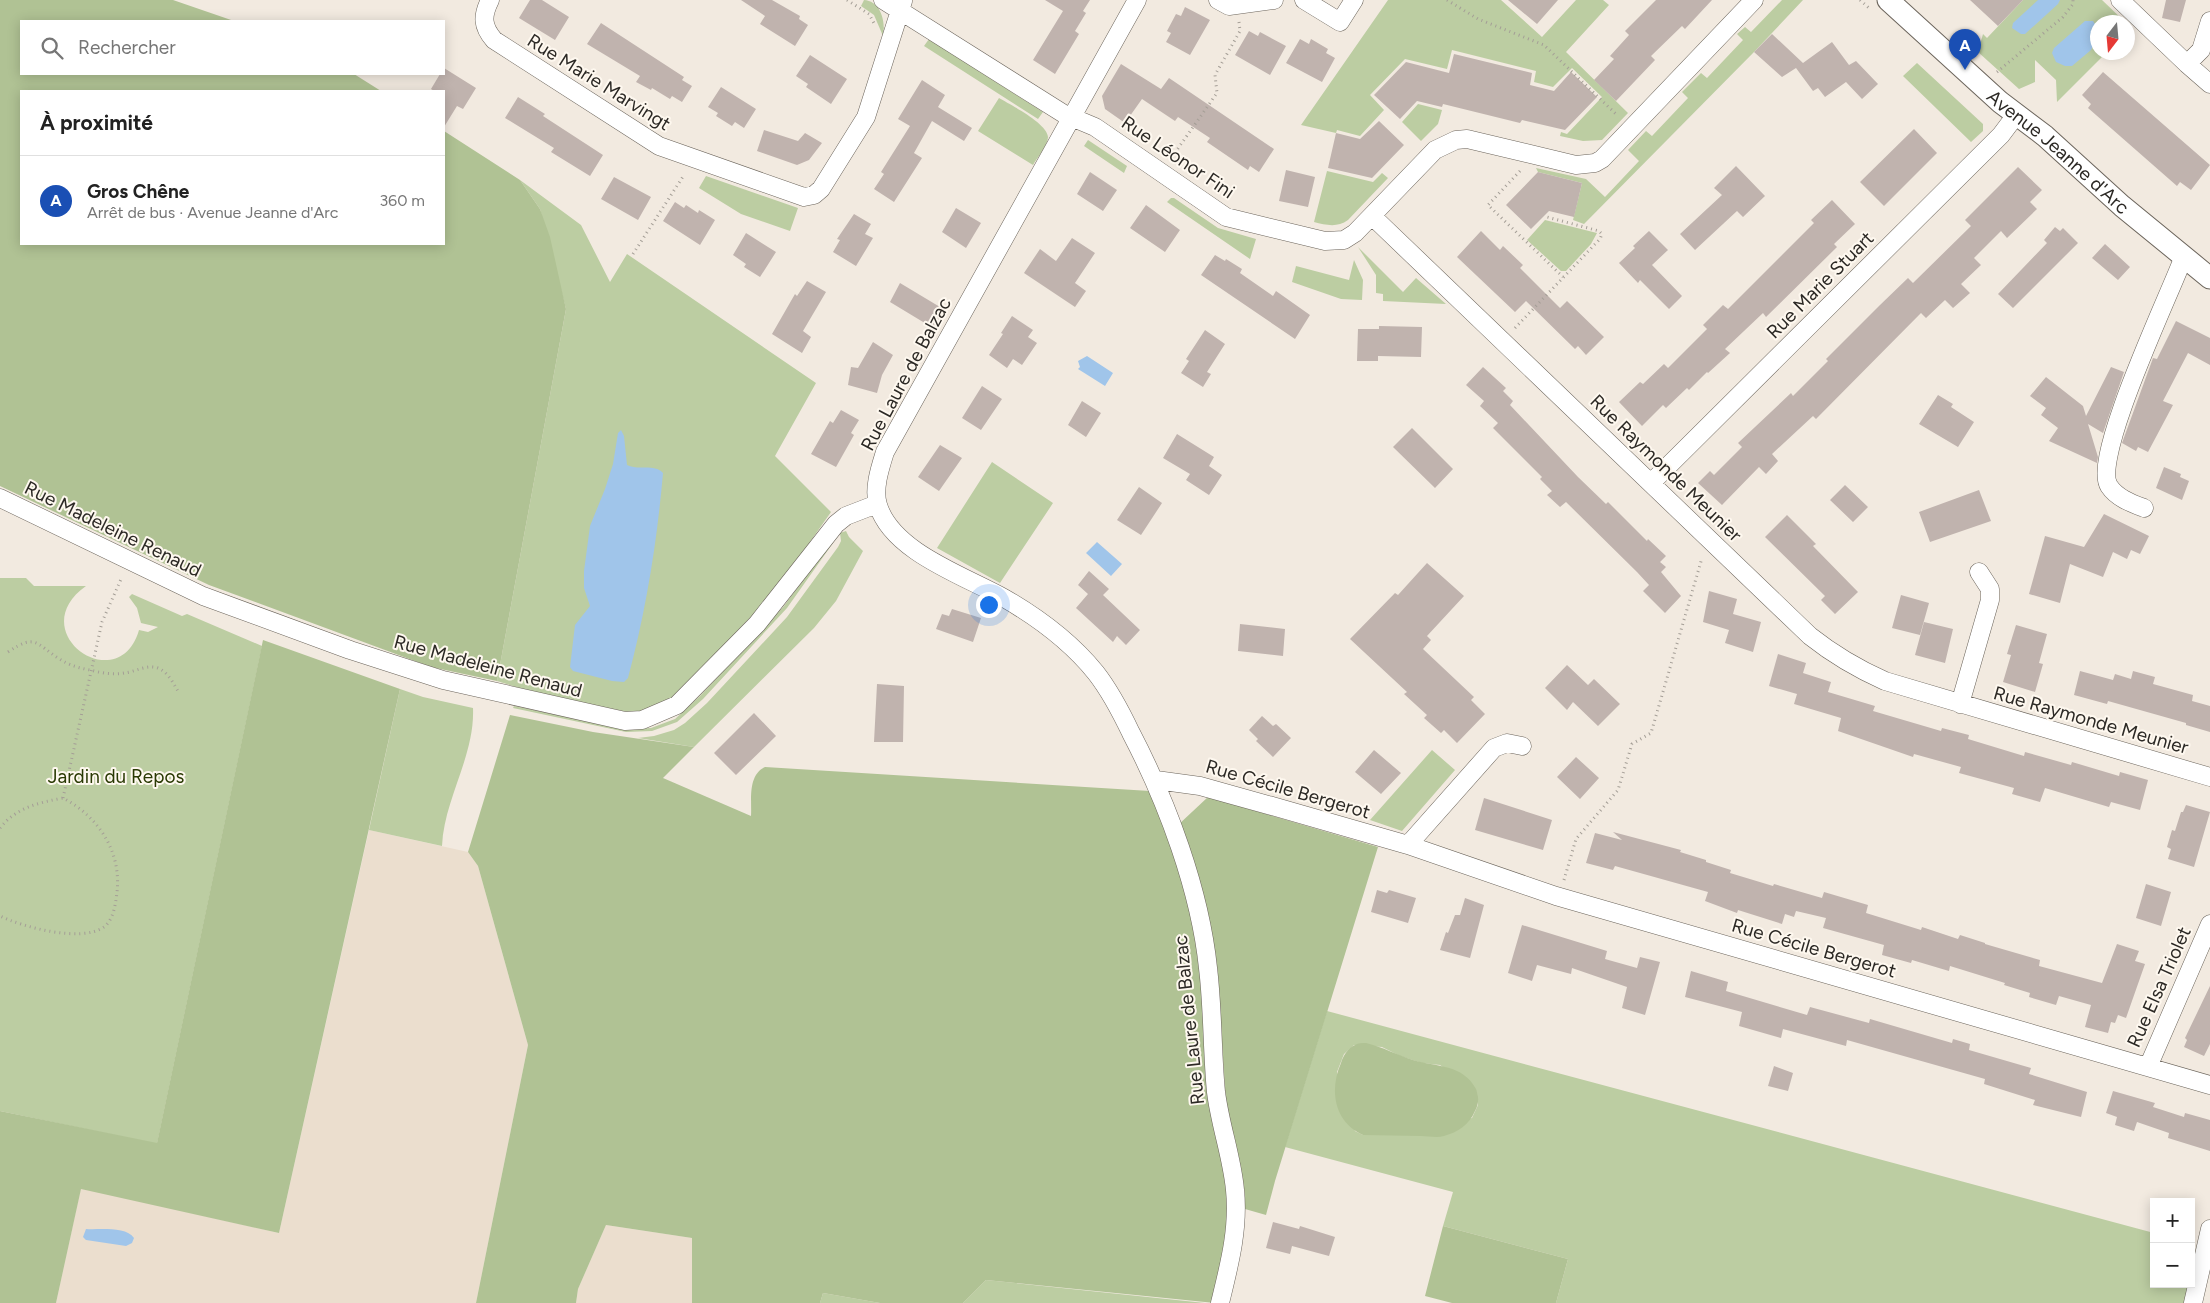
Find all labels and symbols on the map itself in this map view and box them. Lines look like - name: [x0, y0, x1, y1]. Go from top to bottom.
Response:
- north arrow: [2090, 15, 2135, 60]
- street label: Rue Marie Marvingt: [523, 29, 675, 135]
- pin: A: [1949, 29, 1981, 70]
- street label: Avenue Jeanne d'Arc: [1982, 85, 2134, 219]
- street label: Rue Léonor Fini: [1117, 111, 1239, 203]
- street label: Rue Marie Stuart: [1762, 227, 1878, 343]
- street label: Rue Laure de Balzac: [856, 293, 956, 455]
- street label: Rue Raymonde Meunier: [1585, 390, 1747, 547]
- street label: Rue Madeleine Renaud: [21, 476, 205, 582]
- your location: [976, 592, 1002, 618]
- street label: Rue Madeleine Renaud: [391, 630, 585, 702]
- street label: Rue Raymonde Meunier: [1991, 681, 2192, 759]
- street label: Rue Cécile Bergerot: [1203, 754, 1373, 824]
- park label: Jardin du Repos: [48, 765, 184, 788]
- street label: Rue Cécile Bergerot: [1729, 913, 1899, 983]
- street label: Rue Elsa Triolet: [2122, 923, 2196, 1051]
- street label: Rue Laure de Balzac: [1169, 934, 1209, 1106]

